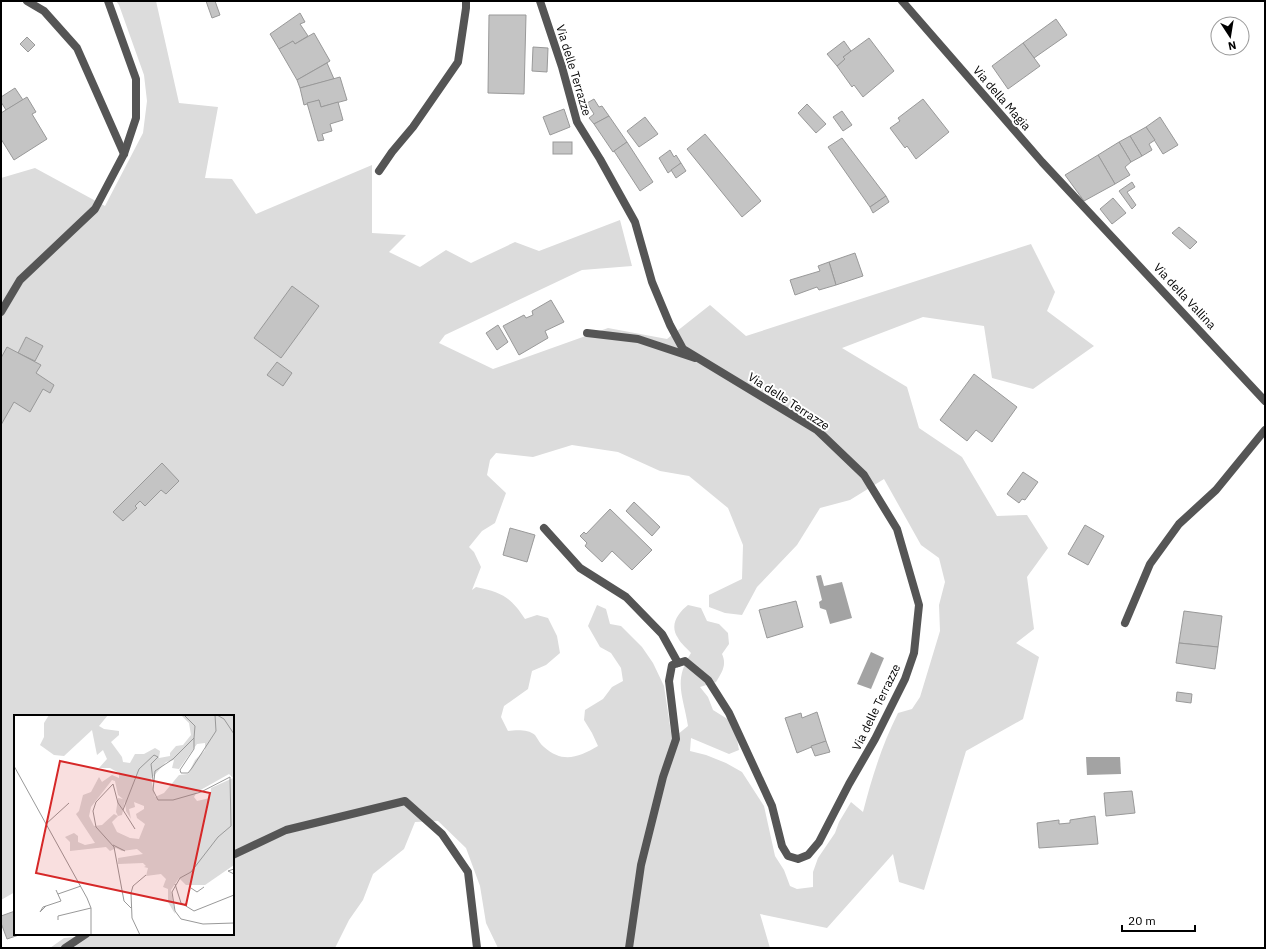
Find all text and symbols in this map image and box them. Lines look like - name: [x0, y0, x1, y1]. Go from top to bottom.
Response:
- north arrow: [1210, 16, 1250, 56]
- street label: Via delle Terrazze: [553, 23, 595, 118]
- text: N: [1227, 38, 1237, 53]
- street label: Via della Magia: [970, 63, 1035, 134]
- street label: Via della Vallina: [1151, 260, 1220, 333]
- street label: Via delle Terrazze: [745, 369, 833, 433]
- street label: Via delle Terrazze: [849, 661, 904, 753]
- inset map: [14, 715, 234, 935]
- scale bar: [1122, 907, 1195, 933]
- text: 20 m: [1128, 913, 1156, 928]

